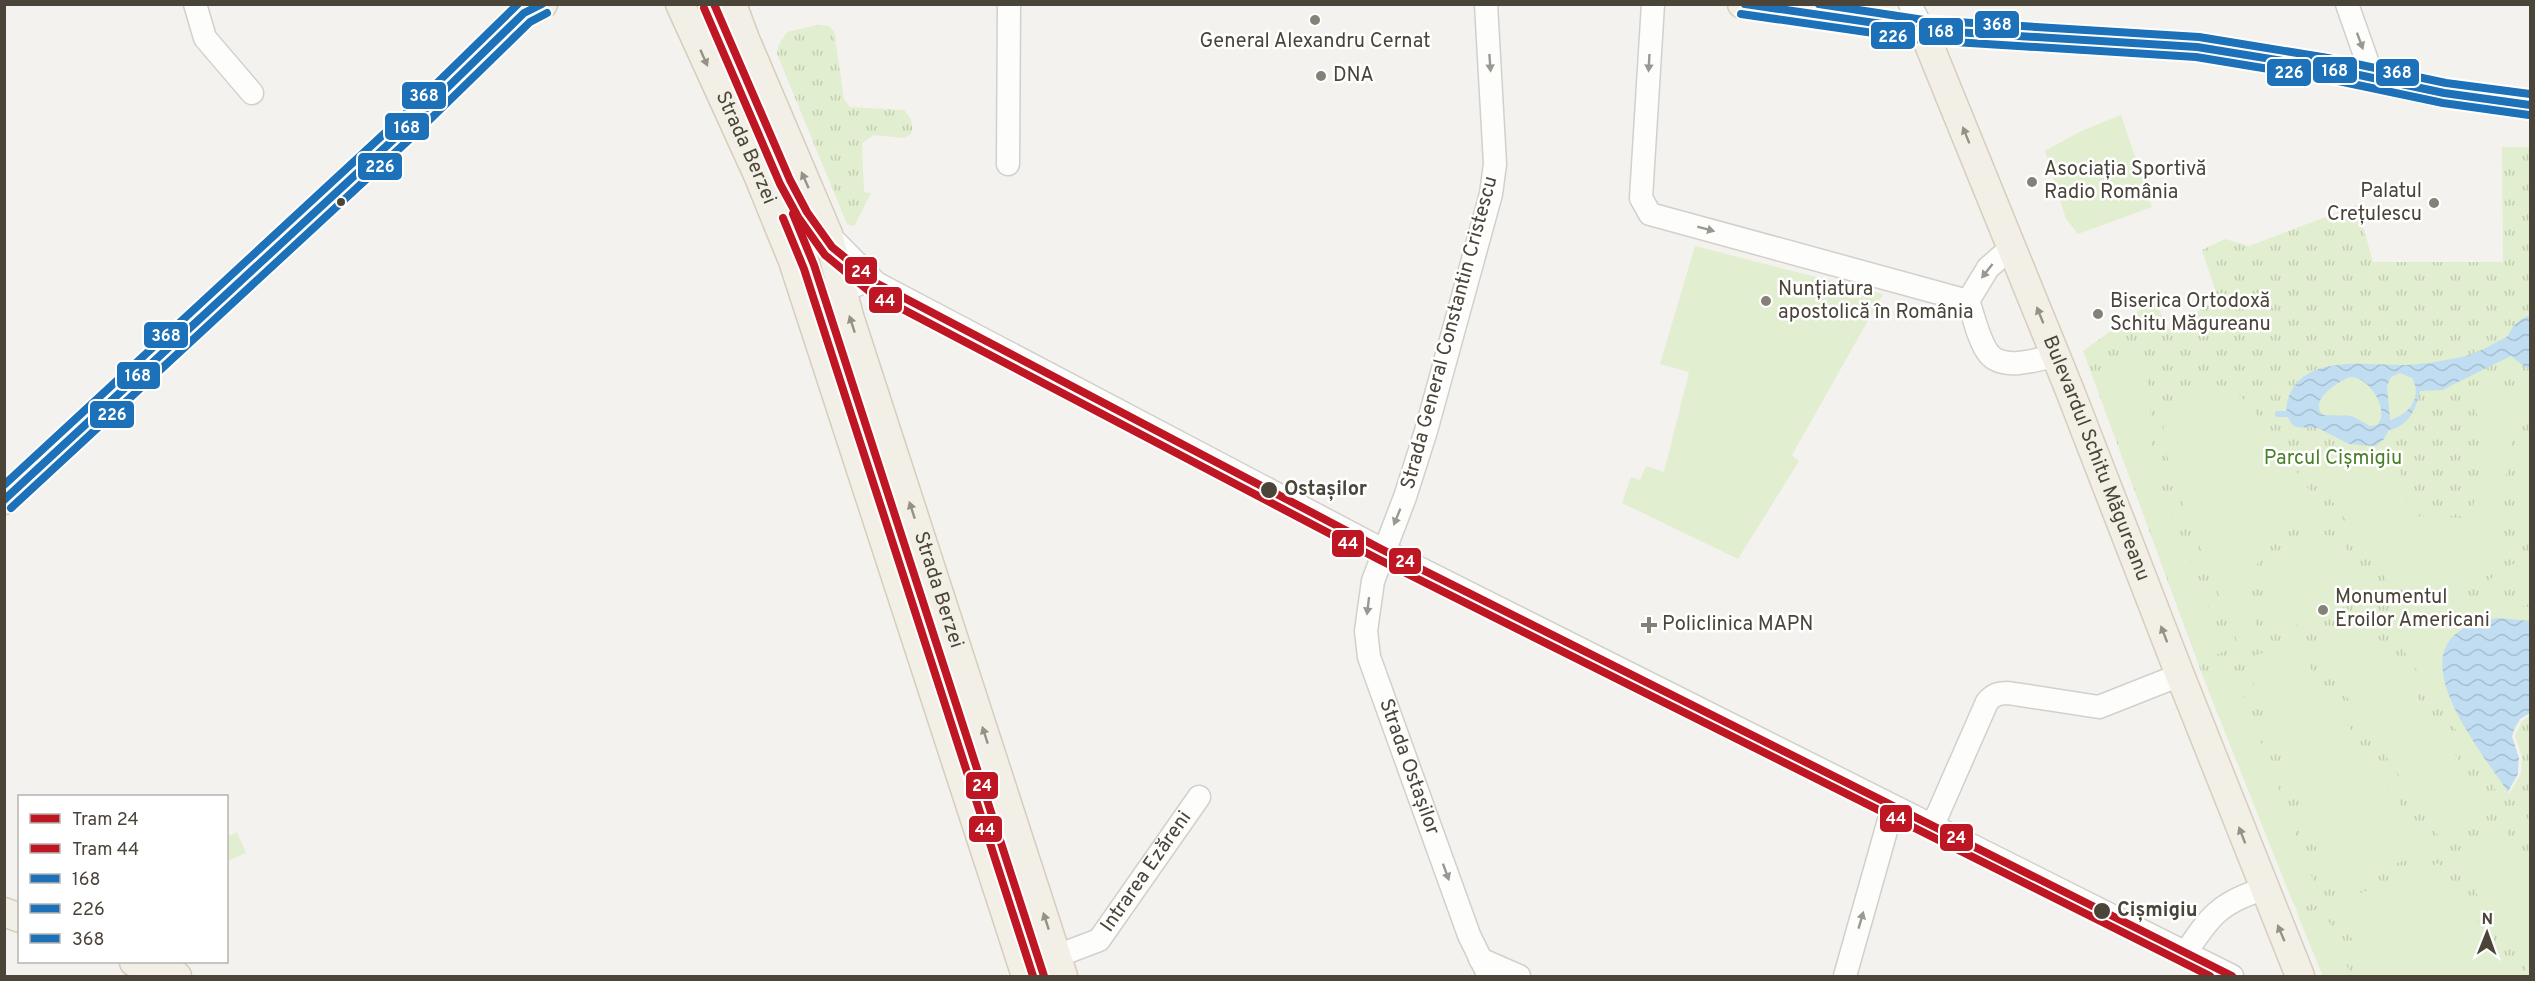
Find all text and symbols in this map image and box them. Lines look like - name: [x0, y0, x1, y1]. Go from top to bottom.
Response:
- line badge: 368: [1974, 10, 2020, 39]
- marker: General Alexandru Cernat: [1308, 13, 1322, 27]
- text: 368: [1982, 16, 2012, 36]
- line badge: 168: [1918, 17, 1964, 46]
- line badge: 226: [1870, 21, 1916, 50]
- text: 168: [1928, 23, 1954, 43]
- text: 226: [1878, 28, 1908, 48]
- place label: General Alexandru Cernat: [1199, 29, 1431, 55]
- one-way arrow: [2356, 33, 2366, 51]
- one-way arrow: [699, 49, 708, 66]
- one-way arrow: [1485, 53, 1494, 72]
- one-way arrow: [1645, 53, 1654, 72]
- line badge: 168: [2312, 56, 2358, 84]
- line badge: 226: [2266, 58, 2312, 87]
- line badge: 368: [2375, 58, 2420, 87]
- text: 168: [2322, 62, 2348, 82]
- place label: DNA: [1333, 63, 1374, 89]
- text: 226: [2274, 64, 2304, 84]
- text: 368: [2382, 64, 2412, 84]
- marker: DNA: [1314, 69, 1328, 83]
- line badge: 368: [401, 81, 447, 110]
- text: 368: [409, 87, 439, 107]
- street label: Strada Berzei: [709, 87, 782, 208]
- line badge: 168: [384, 112, 430, 141]
- text: 168: [394, 119, 420, 139]
- one-way arrow: [1961, 125, 1971, 143]
- line badge: 226: [357, 152, 403, 181]
- place label: Asociația Sportivă Radio România: [2044, 157, 2206, 206]
- text: 226: [365, 158, 395, 178]
- one-way arrow: [800, 171, 810, 189]
- street label: Strada General Constantin Cristescu: [1396, 174, 1504, 492]
- marker: Asociația Sportivă Radio România: [2025, 175, 2039, 189]
- place label: Palatul Crețulescu: [2327, 179, 2422, 228]
- unlabelled marker: [335, 196, 347, 208]
- marker: Palatul Crețulescu: [2427, 196, 2441, 210]
- one-way arrow: [1697, 225, 1715, 234]
- line badge: 24: [844, 256, 878, 285]
- text: 24: [851, 263, 871, 283]
- one-way arrow: [1981, 263, 1993, 279]
- place label: Nunțiatura apostolică în România: [1778, 277, 1974, 326]
- line badge: 44: [868, 286, 903, 314]
- place label: Biserica Ortodoxă Schitu Măgureanu: [2110, 289, 2271, 338]
- text: 44: [875, 292, 895, 312]
- marker: Nunțiatura apostolică în România: [1759, 294, 1773, 308]
- one-way arrow: [2035, 306, 2044, 324]
- marker: Biserica Ortodoxă Schitu Măgureanu: [2091, 307, 2105, 321]
- one-way arrow: [847, 315, 856, 333]
- line badge: 368: [143, 321, 189, 349]
- text: 368: [151, 327, 181, 347]
- street label: Bulevardul Schitu Măgureanu: [2036, 332, 2155, 585]
- line badge: 168: [116, 361, 161, 390]
- text: 168: [125, 367, 151, 387]
- line badge: 226: [89, 400, 135, 429]
- text: 226: [97, 406, 127, 426]
- park label: Parcul Cișmigiu: [2264, 446, 2402, 472]
- place label: Ostașilor: [1284, 477, 1368, 503]
- marker: Ostașilor: [1259, 480, 1279, 500]
- one-way arrow: [907, 501, 916, 519]
- one-way arrow: [1392, 508, 1401, 526]
- street label: Strada Berzei: [907, 529, 969, 652]
- line badge: 44: [1331, 529, 1365, 558]
- text: 44: [1338, 535, 1358, 555]
- line badge: 24: [1388, 547, 1422, 575]
- text: 24: [1395, 553, 1415, 573]
- place label: Monumentul Eroilor Americani: [2335, 585, 2490, 634]
- one-way arrow: [1364, 597, 1373, 616]
- marker: Monumentul Eroilor Americani: [2316, 603, 2330, 617]
- place label: Policlinica MAPN: [1662, 612, 1813, 638]
- marker: Policlinica MAPN: [1640, 616, 1658, 634]
- one-way arrow: [2159, 625, 2168, 643]
- street label: Strada Ostașilor: [1372, 695, 1445, 839]
- one-way arrow: [980, 726, 990, 744]
- line badge: 24: [965, 771, 999, 800]
- text: 24: [972, 777, 992, 797]
- legend: [18, 795, 228, 963]
- line badge: 44: [1879, 804, 1913, 833]
- street label: Intrarea Ezăreni: [1095, 806, 1198, 938]
- text: Tram 24: [72, 809, 139, 832]
- text: 44: [1886, 810, 1906, 830]
- line badge: 44: [968, 815, 1003, 843]
- text: 44: [975, 821, 995, 841]
- line badge: 24: [1939, 823, 1974, 852]
- one-way arrow: [2237, 826, 2247, 844]
- text: 24: [1946, 829, 1966, 849]
- text: Tram 44: [72, 839, 139, 862]
- one-way arrow: [1442, 863, 1452, 881]
- text: 168: [72, 869, 100, 892]
- place label: Cișmigiu: [2117, 898, 2198, 924]
- text: 226: [72, 899, 105, 922]
- marker: Cișmigiu: [2092, 901, 2112, 921]
- north arrow: [2457, 903, 2517, 963]
- text: N: [2481, 910, 2493, 930]
- one-way arrow: [1857, 911, 1866, 929]
- one-way arrow: [1040, 912, 1050, 930]
- one-way arrow: [2276, 924, 2286, 942]
- text: 368: [72, 929, 105, 952]

